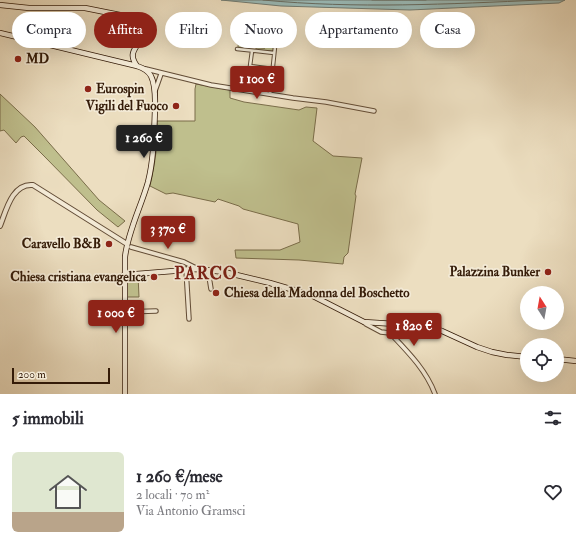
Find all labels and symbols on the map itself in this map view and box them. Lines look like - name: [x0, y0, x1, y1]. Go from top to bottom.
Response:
- place label: MD: [25, 51, 50, 67]
- marker: MD: [13, 54, 23, 64]
- pin: 1 100 €: [220, 66, 294, 100]
- place label: Eurospin: [96, 81, 145, 98]
- marker: Eurospin: [83, 84, 93, 94]
- place label: Vigili del Fuoco: [85, 98, 169, 115]
- marker: Vigili del Fuoco: [171, 101, 181, 111]
- pin: 1 260 €: [107, 125, 181, 159]
- pin: 3 370 €: [131, 216, 205, 250]
- place label: Caravello B&B: [22, 236, 101, 252]
- marker: Caravello B&B: [104, 239, 114, 249]
- district label: PARCO: [174, 263, 238, 284]
- place label: Palazzina Bunker: [450, 264, 541, 280]
- marker: Palazzina Bunker: [543, 267, 553, 277]
- place label: Chiesa cristiana evangelica: [10, 269, 147, 286]
- marker: Chiesa cristiana evangelica: [149, 272, 159, 282]
- place label: Chiesa della Madonna del Boschetto: [224, 285, 410, 301]
- north arrow: [520, 286, 564, 330]
- marker: Chiesa della Madonna del Boschetto: [211, 288, 221, 298]
- pin: 1 000 €: [79, 300, 153, 334]
- pin: 1 820 €: [377, 313, 451, 347]
- scale bar: [12, 366, 110, 385]

